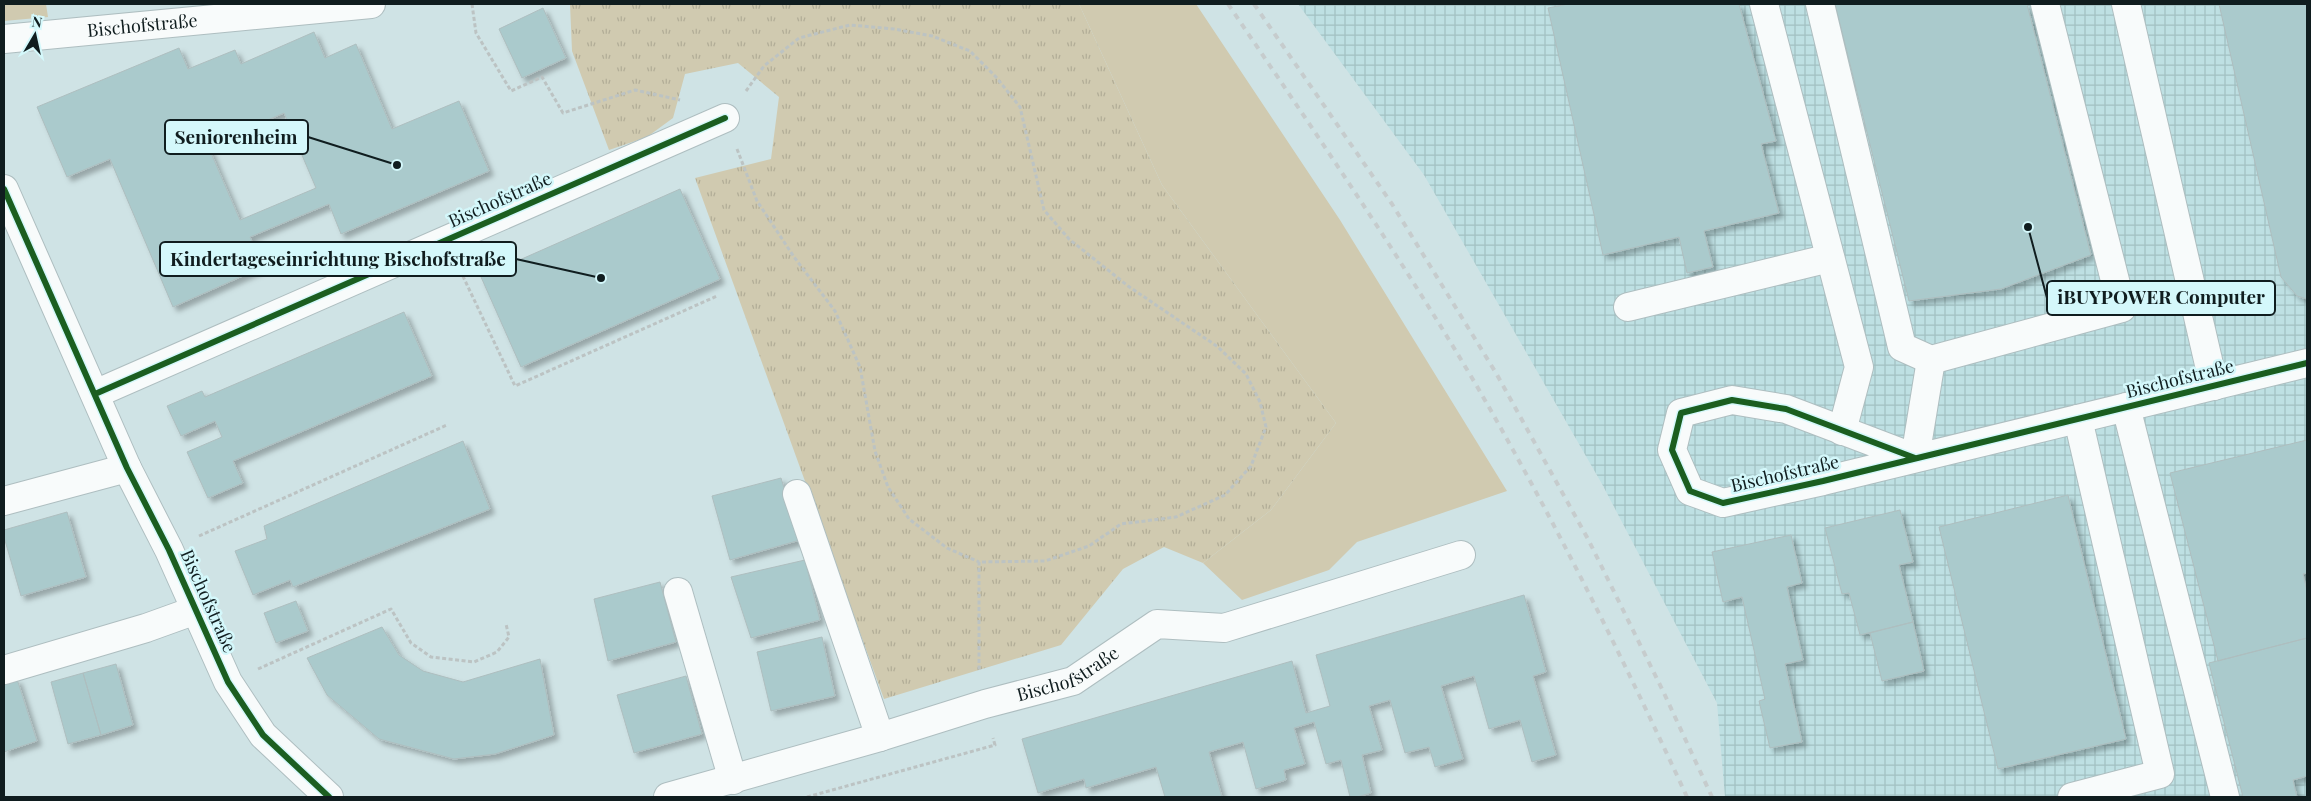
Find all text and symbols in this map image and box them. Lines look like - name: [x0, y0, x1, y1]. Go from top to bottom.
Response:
- street label: Bischofstraße: [86, 8, 199, 42]
- north arrow: [10, 10, 60, 60]
- text: N: [31, 11, 44, 32]
- callout: Seniorenheim: [165, 120, 308, 154]
- text: Seniorenheim: [175, 123, 298, 149]
- street label: Bischofstraße: [444, 166, 555, 233]
- callout: Kindertageseinrichtung Bischofstraße: [160, 242, 516, 276]
- text: Kindertageseinrichtung Bischofstraße: [170, 245, 506, 271]
- callout: iBUYPOWER Computer: [2047, 281, 2275, 315]
- text: iBUYPOWER Computer: [2057, 283, 2265, 309]
- street label: Bischofstraße: [2123, 353, 2236, 403]
- street label: Bischofstraße: [1728, 449, 1841, 497]
- street label: Bischofstraße: [175, 545, 242, 656]
- street label: Bischofstraße: [1014, 640, 1123, 706]

